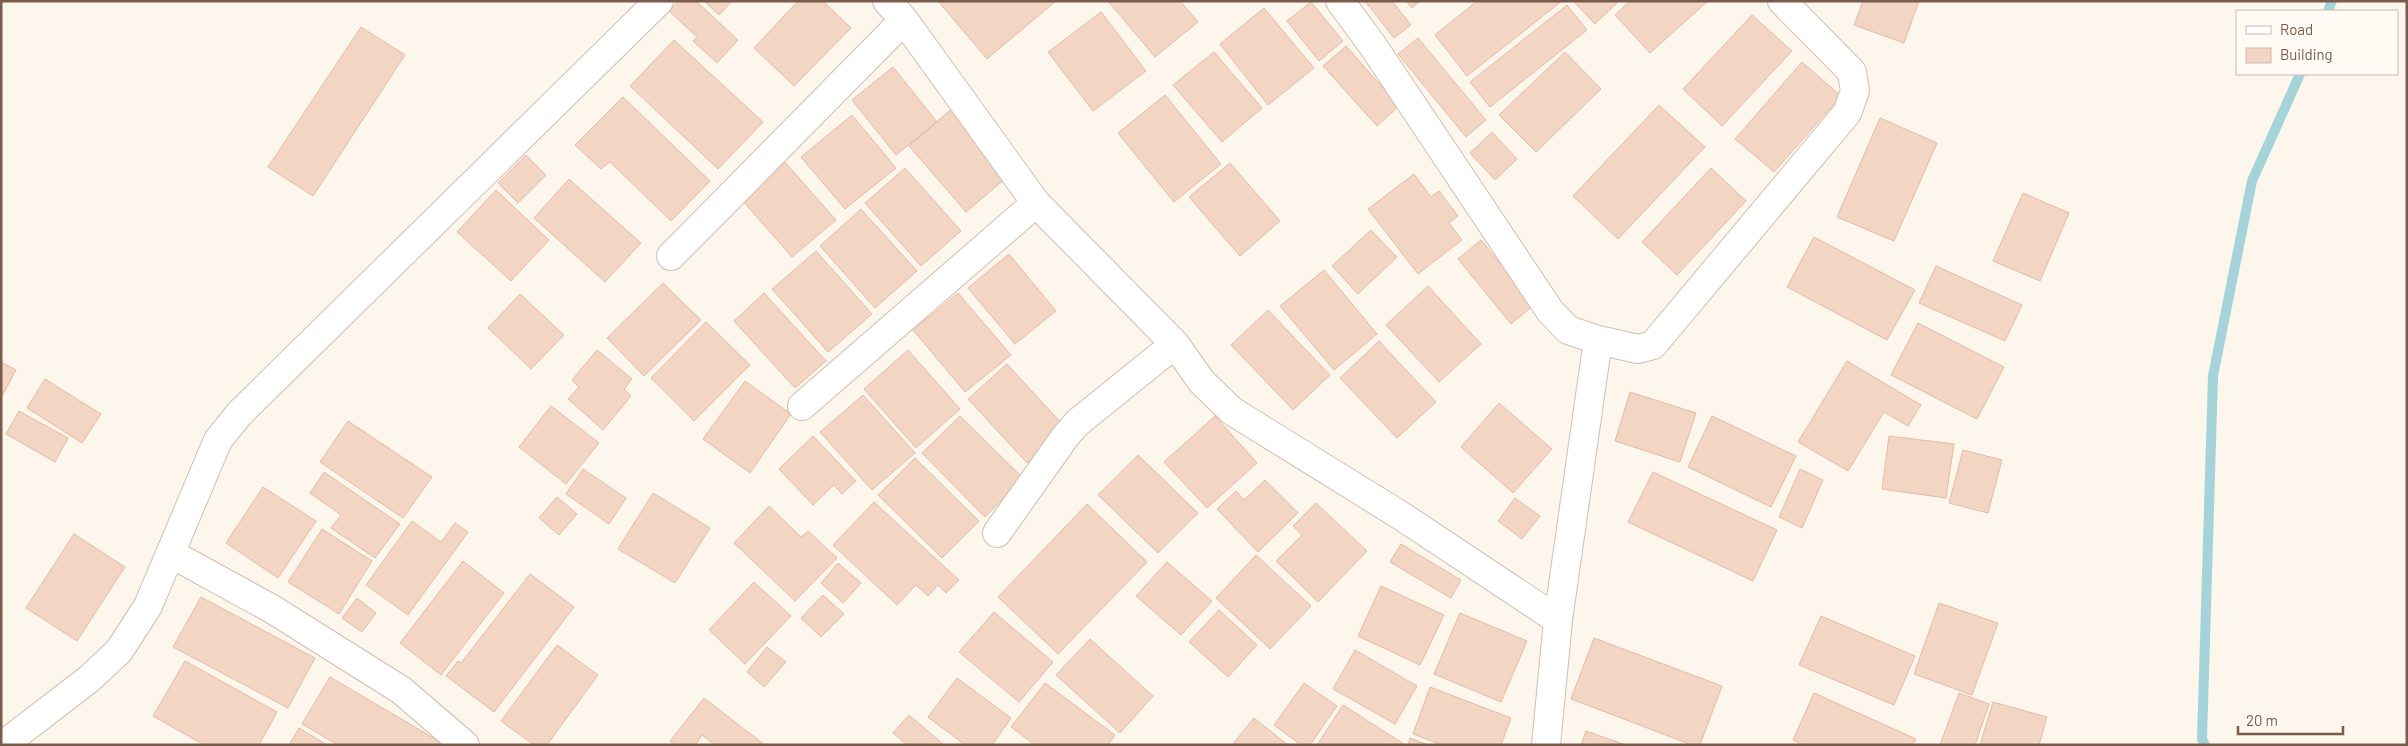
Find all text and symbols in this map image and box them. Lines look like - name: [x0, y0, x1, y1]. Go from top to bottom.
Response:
- legend: [2236, 10, 2398, 75]
- text: Road: [2280, 20, 2313, 38]
- text: Building: [2280, 45, 2333, 63]
- scale bar: [2238, 704, 2343, 736]
- text: 20 m: [2246, 711, 2278, 729]

